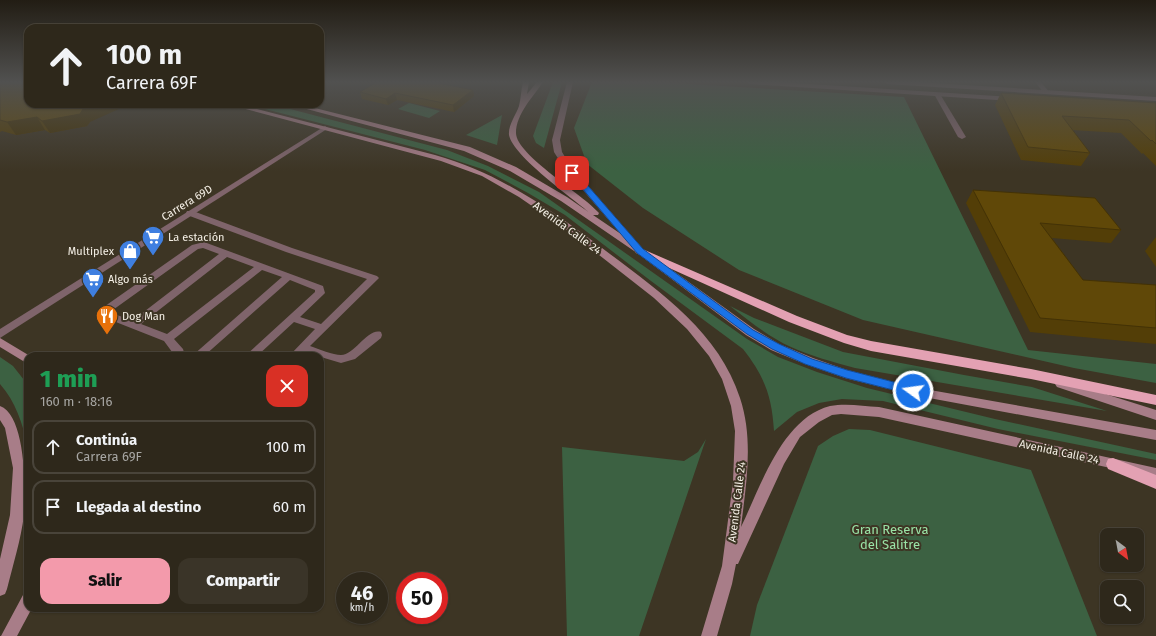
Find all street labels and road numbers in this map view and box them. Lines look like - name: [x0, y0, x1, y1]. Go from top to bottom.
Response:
- street label: Carrera 69D: [159, 182, 215, 224]
- street label: Avenida Calle 24: [530, 199, 604, 257]
- street label: Avenida Calle 24: [1018, 437, 1100, 467]
- street label: Avenida Calle 24: [726, 461, 748, 543]

